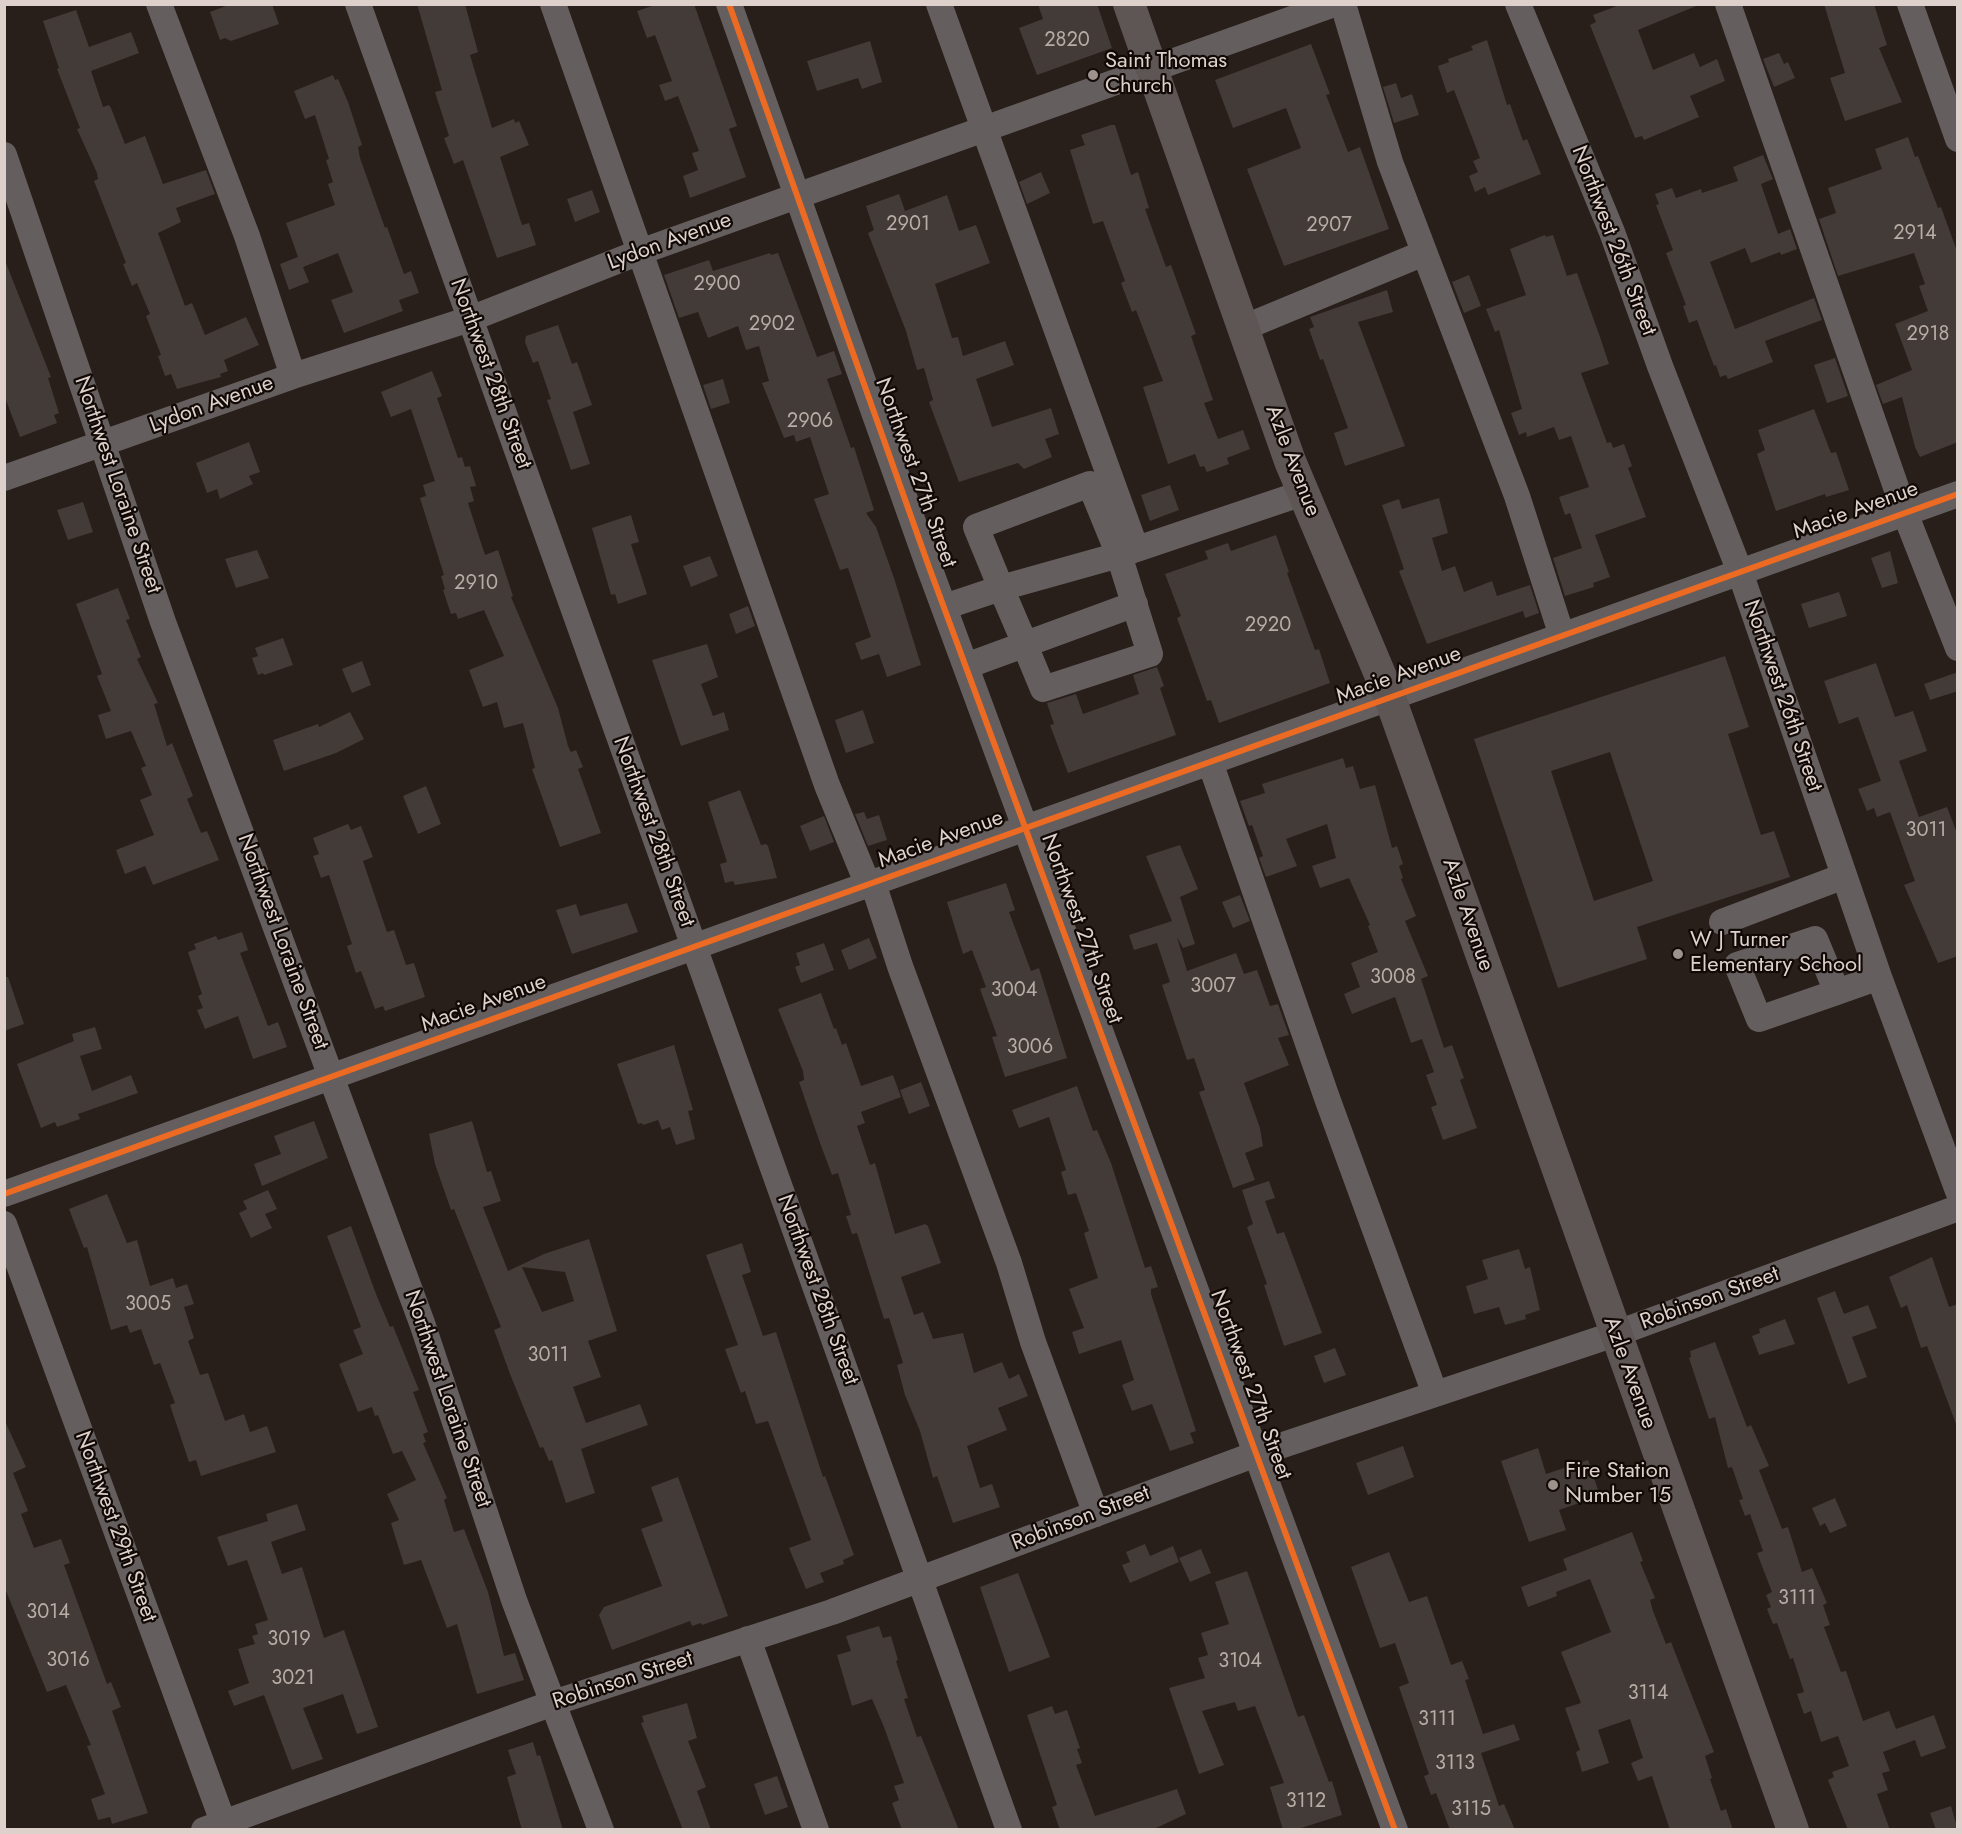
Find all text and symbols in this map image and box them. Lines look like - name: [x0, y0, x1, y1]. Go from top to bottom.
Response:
- house number: 2820: [1044, 29, 1090, 53]
- place label: Saint Thomas Church: [1105, 49, 1227, 100]
- marker: Saint Thomas Church: [1086, 68, 1100, 82]
- street label: Northwest 26th Street: [1565, 142, 1661, 340]
- street label: Lydon Avenue: [605, 207, 735, 277]
- house number: 2901: [886, 213, 930, 237]
- house number: 2907: [1306, 214, 1352, 238]
- house number: 2914: [1893, 222, 1937, 246]
- house number: 2900: [694, 273, 740, 297]
- street label: Northwest 28th Street: [443, 275, 537, 473]
- house number: 2902: [749, 313, 795, 337]
- house number: 2918: [1907, 323, 1949, 347]
- street label: Lydon Avenue: [147, 370, 277, 440]
- street label: Northwest Loraine Street: [67, 373, 167, 597]
- street label: Northwest 27th Street: [868, 375, 962, 571]
- street label: Azle Avenue: [1259, 402, 1325, 520]
- house number: 2906: [787, 410, 833, 434]
- street label: Macie Avenue: [1790, 476, 1922, 546]
- house number: 2910: [454, 572, 498, 596]
- street label: Northwest 26th Street: [1737, 597, 1827, 795]
- house number: 2920: [1245, 614, 1291, 638]
- street label: Macie Avenue: [1333, 641, 1465, 711]
- street label: Northwest 28th Street: [606, 733, 700, 931]
- street label: Macie Avenue: [875, 805, 1007, 875]
- house number: 3011: [1906, 819, 1946, 843]
- street label: Northwest Loraine Street: [231, 830, 333, 1054]
- street label: Northwest 27th Street: [1034, 831, 1128, 1027]
- street label: Azle Avenue: [1435, 855, 1499, 975]
- place label: W J Turner Elementary School: [1690, 928, 1862, 980]
- marker: W J Turner Elementary School: [1671, 947, 1685, 961]
- house number: 3008: [1370, 966, 1416, 990]
- street label: Macie Avenue: [418, 969, 550, 1039]
- house number: 3007: [1190, 975, 1236, 999]
- house number: 3004: [991, 979, 1037, 1003]
- house number: 3006: [1007, 1036, 1053, 1060]
- street label: Northwest 28th Street: [770, 1191, 864, 1389]
- street label: Robinson Street: [1637, 1262, 1783, 1336]
- street label: Northwest Loraine Street: [397, 1287, 497, 1511]
- street label: Northwest 27th Street: [1203, 1287, 1297, 1483]
- house number: 3005: [125, 1293, 171, 1317]
- street label: Azle Avenue: [1597, 1313, 1661, 1433]
- house number: 3011: [528, 1344, 568, 1368]
- street label: Northwest 29th Street: [68, 1428, 162, 1626]
- place label: Fire Station Number 15: [1565, 1459, 1671, 1510]
- marker: Fire Station Number 15: [1546, 1478, 1560, 1492]
- street label: Robinson Street: [1008, 1481, 1154, 1557]
- house number: 3111: [1778, 1587, 1816, 1611]
- house number: 3014: [26, 1601, 70, 1625]
- house number: 3019: [267, 1628, 311, 1652]
- street label: Robinson Street: [550, 1646, 696, 1716]
- house number: 3016: [46, 1649, 90, 1673]
- house number: 3104: [1218, 1650, 1262, 1674]
- house number: 3021: [271, 1667, 315, 1691]
- house number: 3114: [1628, 1682, 1668, 1706]
- house number: 3111: [1418, 1708, 1456, 1732]
- house number: 3113: [1435, 1752, 1475, 1776]
- house number: 3112: [1286, 1790, 1326, 1814]
- house number: 3115: [1451, 1798, 1491, 1822]

